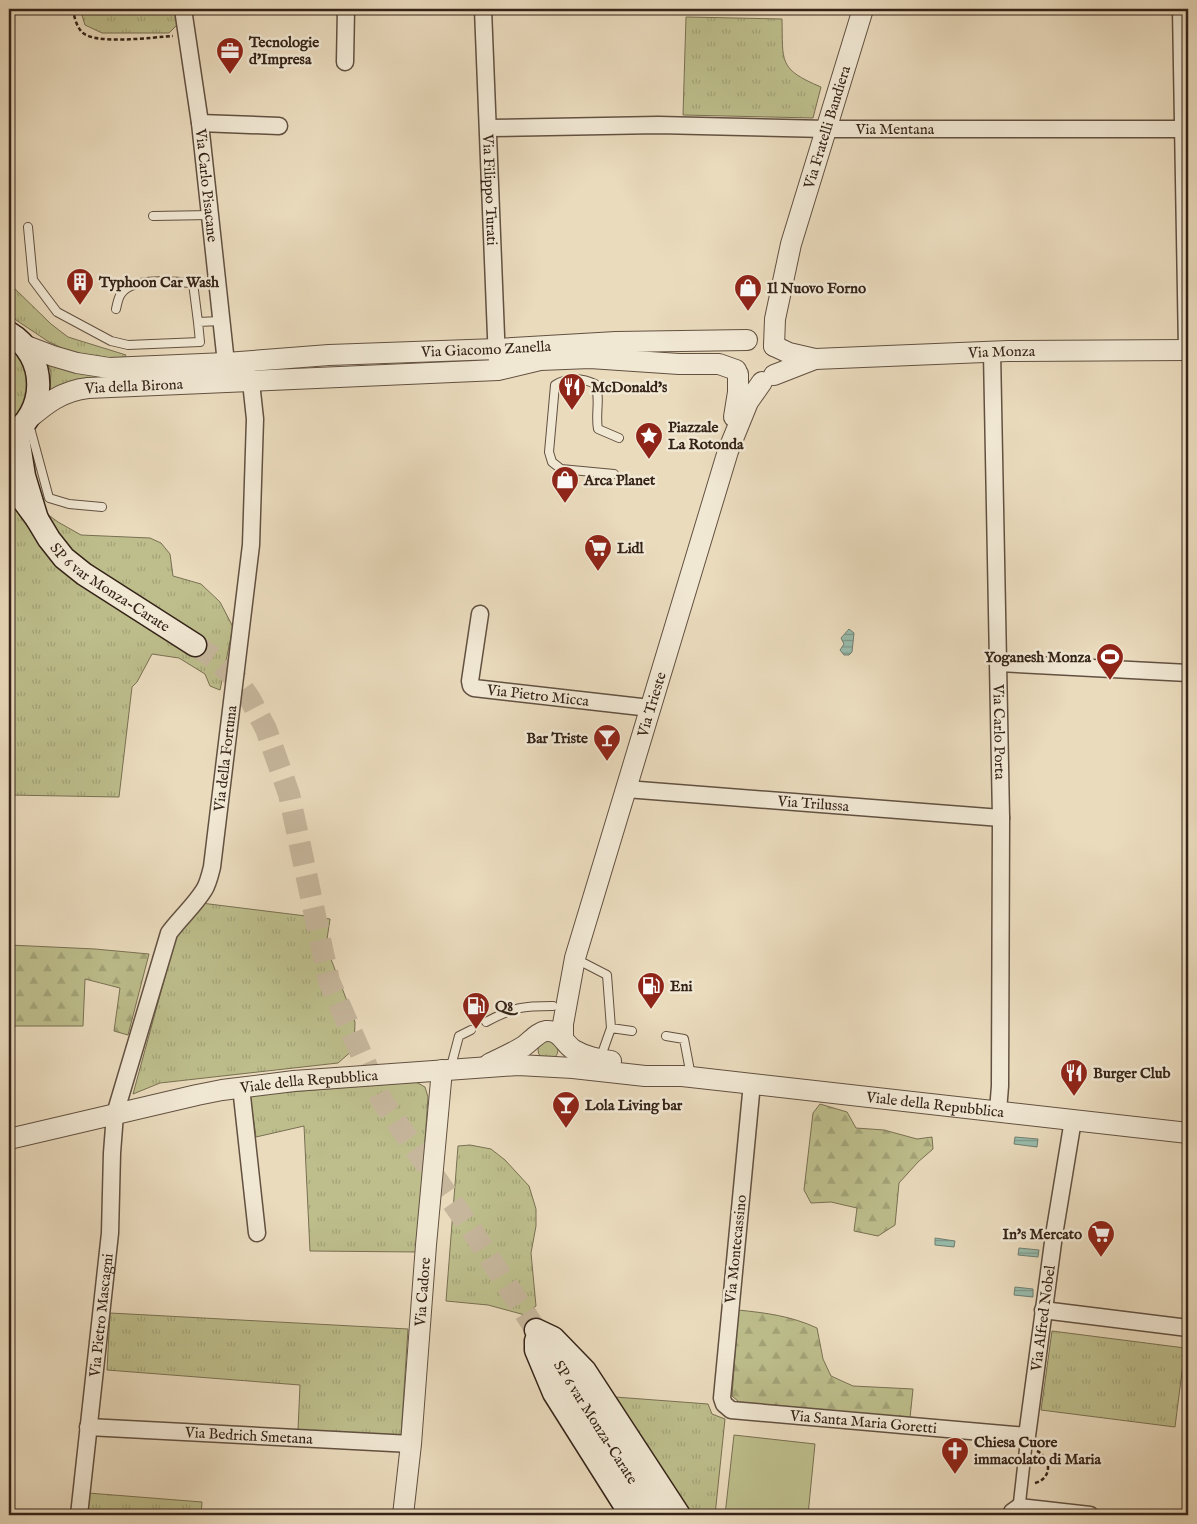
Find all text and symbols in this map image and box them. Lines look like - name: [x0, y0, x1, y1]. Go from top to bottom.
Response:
- place label: Tecnologie d'Impresa: [248, 33, 319, 69]
- office icon: Tecnologie d'Impresa: [215, 36, 245, 75]
- street label: Via Fratelli Bandiera: [799, 63, 855, 192]
- street label: Via Mentana: [855, 120, 935, 139]
- street label: Via Carlo Pisacane: [191, 127, 222, 243]
- street label: Via Filippo Turati: [478, 133, 502, 246]
- building icon: Typhoon Car Wash: [65, 267, 95, 306]
- place label: Typhoon Car Wash: [98, 273, 220, 292]
- shop icon: Il Nuovo Forno: [733, 273, 763, 312]
- place label: Il Nuovo Forno: [767, 279, 866, 298]
- street label: Via Giacomo Zanella: [420, 336, 552, 361]
- street label: Via Monza: [967, 341, 1036, 362]
- restaurant icon: McDonald's: [557, 372, 587, 411]
- street label: Via della Birona: [83, 374, 184, 398]
- place label: McDonald's: [591, 378, 668, 397]
- place label: Piazzale La Rotonda: [668, 418, 744, 454]
- place icon: Piazzale La Rotonda: [634, 421, 664, 460]
- shop icon: Arca Planet: [550, 465, 580, 504]
- place label: Arca Planet: [583, 471, 656, 490]
- supermarket icon: Lidl: [583, 533, 613, 572]
- street label: SP 6 var Monza-Carate: [46, 539, 174, 636]
- place label: Lidl: [617, 539, 645, 558]
- sports icon: Yoganesh Monza: [1095, 642, 1125, 681]
- place label: Yoganesh Monza: [984, 648, 1092, 667]
- street label: Via Trieste: [632, 669, 670, 740]
- street label: Via Pietro Micca: [485, 680, 591, 711]
- street label: Via Carlo Porta: [989, 683, 1010, 780]
- street label: Via della Fortuna: [209, 704, 241, 814]
- bar icon: Bar Triste: [592, 723, 622, 762]
- place label: Bar Triste: [526, 729, 588, 748]
- street label: Via Trilussa: [776, 791, 850, 816]
- fuel station icon: Eni: [636, 971, 666, 1010]
- place label: Eni: [670, 977, 692, 996]
- fuel station icon: Q8: [461, 991, 491, 1030]
- place label: Q8: [495, 997, 518, 1016]
- restaurant icon: Burger Club: [1059, 1058, 1089, 1097]
- place label: Burger Club: [1093, 1064, 1171, 1083]
- street label: Viale della Repubblica: [238, 1065, 379, 1097]
- street label: Viale della Repubblica: [864, 1087, 1006, 1122]
- bar icon: Lola Living bar: [551, 1090, 581, 1129]
- place label: Lola Living bar: [585, 1096, 683, 1115]
- street label: Via Montecassino: [721, 1194, 751, 1305]
- supermarket icon: In's Mercato: [1086, 1219, 1116, 1258]
- place label: In's Mercato: [1003, 1225, 1082, 1244]
- street label: Via Pietro Mascagni: [85, 1252, 117, 1379]
- street label: Via Cadore: [410, 1257, 435, 1328]
- street label: Via Alfred Nobel: [1026, 1263, 1059, 1373]
- street label: SP 6 var Monza-Carate: [549, 1357, 642, 1487]
- street label: Via Santa Maria Goretti: [788, 1406, 938, 1438]
- street label: Via Bedrich Smetana: [183, 1423, 314, 1448]
- place label: Chiesa Cuore immacolato di Maria: [974, 1433, 1102, 1469]
- church icon: Chiesa Cuore immacolato di Maria: [940, 1436, 970, 1475]

